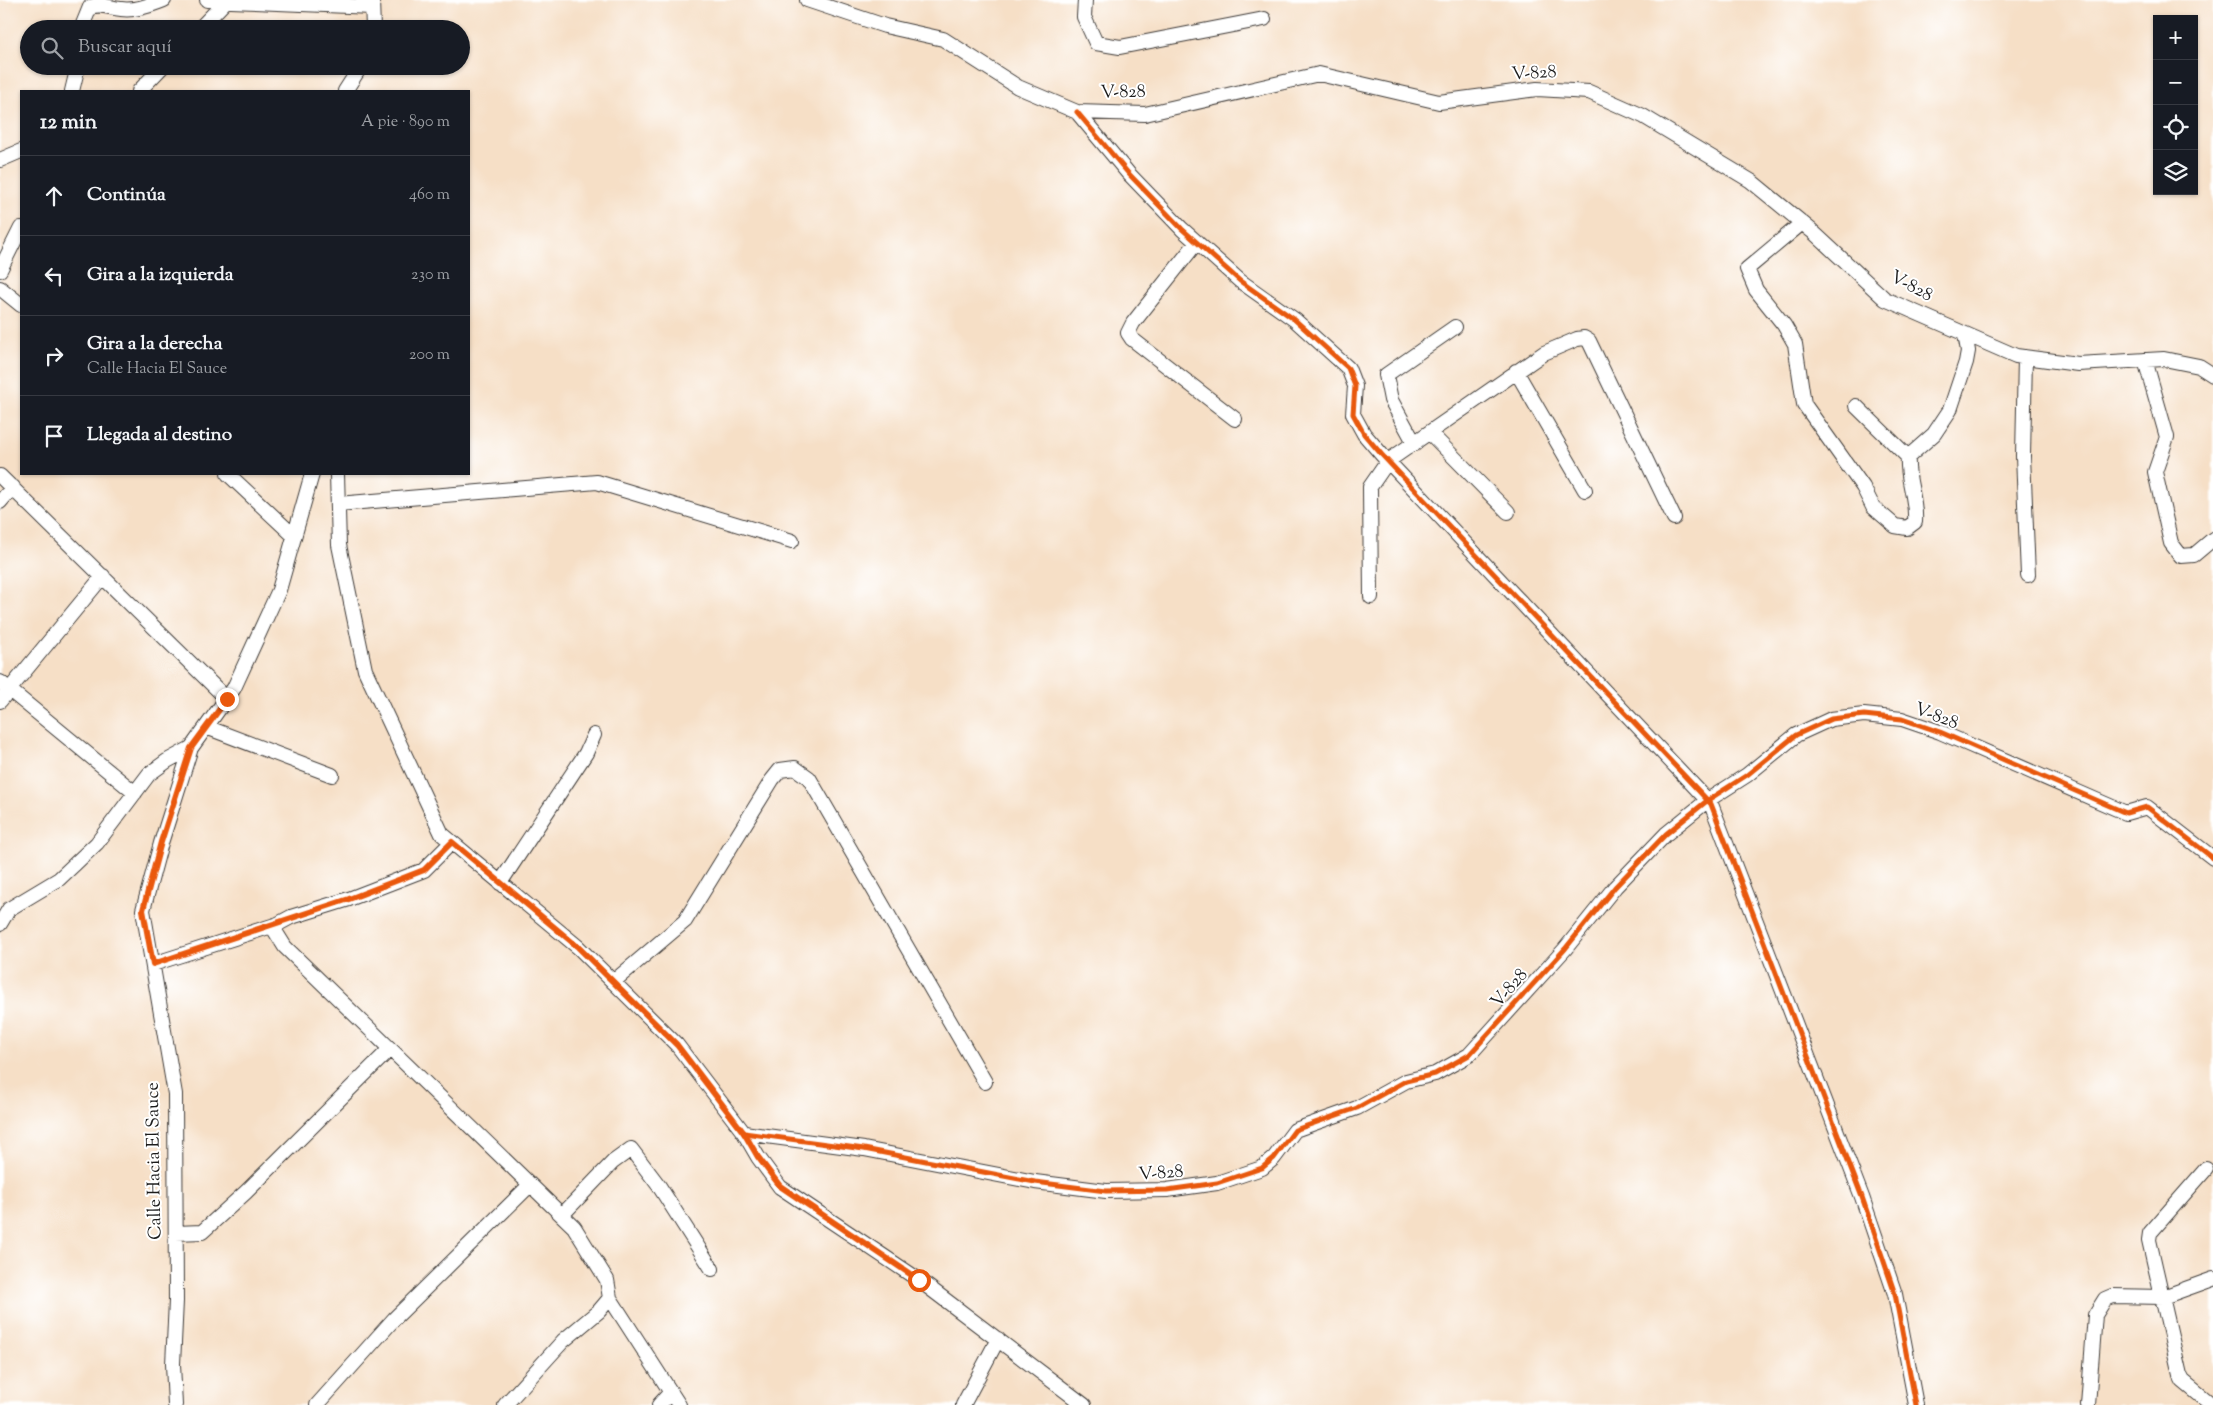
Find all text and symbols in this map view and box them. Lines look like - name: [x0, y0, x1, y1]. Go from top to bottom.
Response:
- map controls: [2153, 15, 2198, 195]
- button: +: [2153, 15, 2198, 60]
- search box: [20, 20, 470, 75]
- icon: search: [38, 34, 66, 62]
- text: Buscar aquí: [78, 34, 172, 61]
- street label: V-828: [1511, 60, 1557, 88]
- button: −: [2153, 60, 2198, 105]
- street label: V-828: [1100, 80, 1146, 106]
- button: locate: [2153, 105, 2198, 150]
- text: 12 min: [40, 108, 97, 138]
- text: A pie · 890 m: [361, 111, 450, 134]
- button: layers: [2153, 150, 2198, 195]
- icon: ahead: [40, 182, 68, 210]
- text: Continúa: [87, 182, 166, 209]
- text: 460 m: [409, 184, 450, 207]
- icon: left: [40, 262, 68, 290]
- text: Gira a la izquierda: [87, 262, 233, 289]
- text: 230 m: [411, 264, 450, 287]
- street label: V-828: [1885, 265, 1937, 309]
- text: Gira a la derecha: [87, 331, 222, 358]
- icon: right: [40, 342, 68, 370]
- text: 200 m: [409, 344, 450, 367]
- text: Calle Hacia El Sauce: [87, 358, 227, 381]
- icon: arrive: [40, 422, 68, 450]
- text: Llegada al destino: [87, 422, 232, 449]
- route end: [216, 688, 239, 711]
- street label: V-828: [1910, 697, 1962, 737]
- street label: V-828: [1485, 964, 1535, 1014]
- street label: Calle Hacia El Sauce: [141, 1082, 169, 1240]
- street label: V-828: [1138, 1159, 1184, 1189]
- route start: [908, 1269, 931, 1292]

